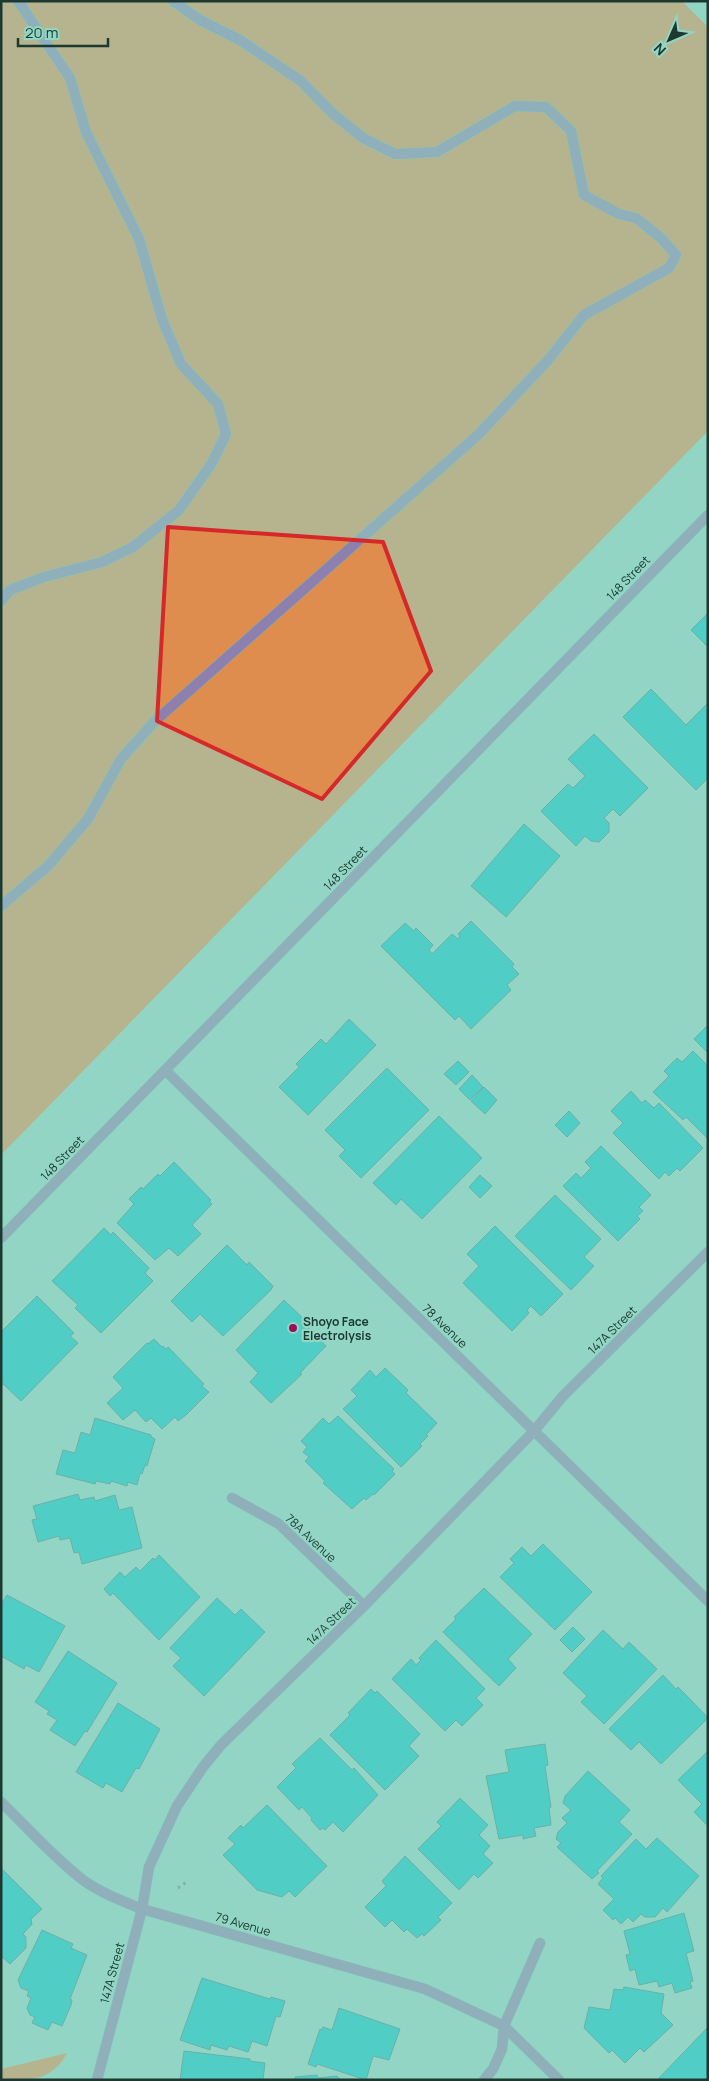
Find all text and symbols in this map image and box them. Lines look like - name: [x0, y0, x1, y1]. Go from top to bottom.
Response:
- scale bar: [18, 15, 108, 47]
- north arrow: [644, 15, 694, 65]
- text: 20 m: [25, 22, 58, 43]
- text: N: [649, 39, 670, 60]
- street label: 148 Street: [602, 552, 654, 604]
- street label: 148 Street: [319, 842, 371, 894]
- street label: 148 Street: [36, 1132, 88, 1184]
- street label: 78 Avenue: [419, 1300, 471, 1352]
- street label: 147A Street: [584, 1302, 640, 1358]
- place label: Shoyo Face Electrolysis: [303, 1313, 372, 1344]
- marker: Shoyo Face Electrolysis: [287, 1322, 299, 1334]
- street label: 78A Avenue: [282, 1510, 340, 1566]
- street label: 147A Street: [303, 1593, 360, 1649]
- street label: 79 Avenue: [213, 1908, 273, 1940]
- street label: 147A Street: [96, 1940, 128, 2005]

